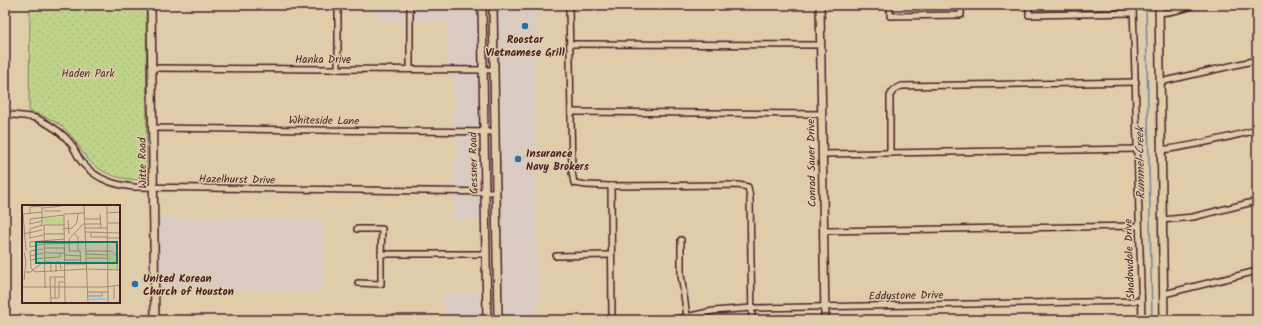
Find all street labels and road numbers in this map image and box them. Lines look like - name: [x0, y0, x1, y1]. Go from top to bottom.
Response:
- street label: Hanka Drive: [295, 51, 351, 69]
- street label: Whiteside Lane: [289, 111, 359, 131]
- street label: Conrad Sauer Drive: [802, 119, 822, 207]
- street label: Gessner Road: [464, 131, 484, 194]
- street label: Witte Road: [134, 137, 152, 189]
- street label: Hazelhurst Drive: [199, 170, 275, 190]
- street label: Shadowdale Drive: [1120, 218, 1140, 299]
- street label: Eddystone Drive: [869, 286, 944, 306]

